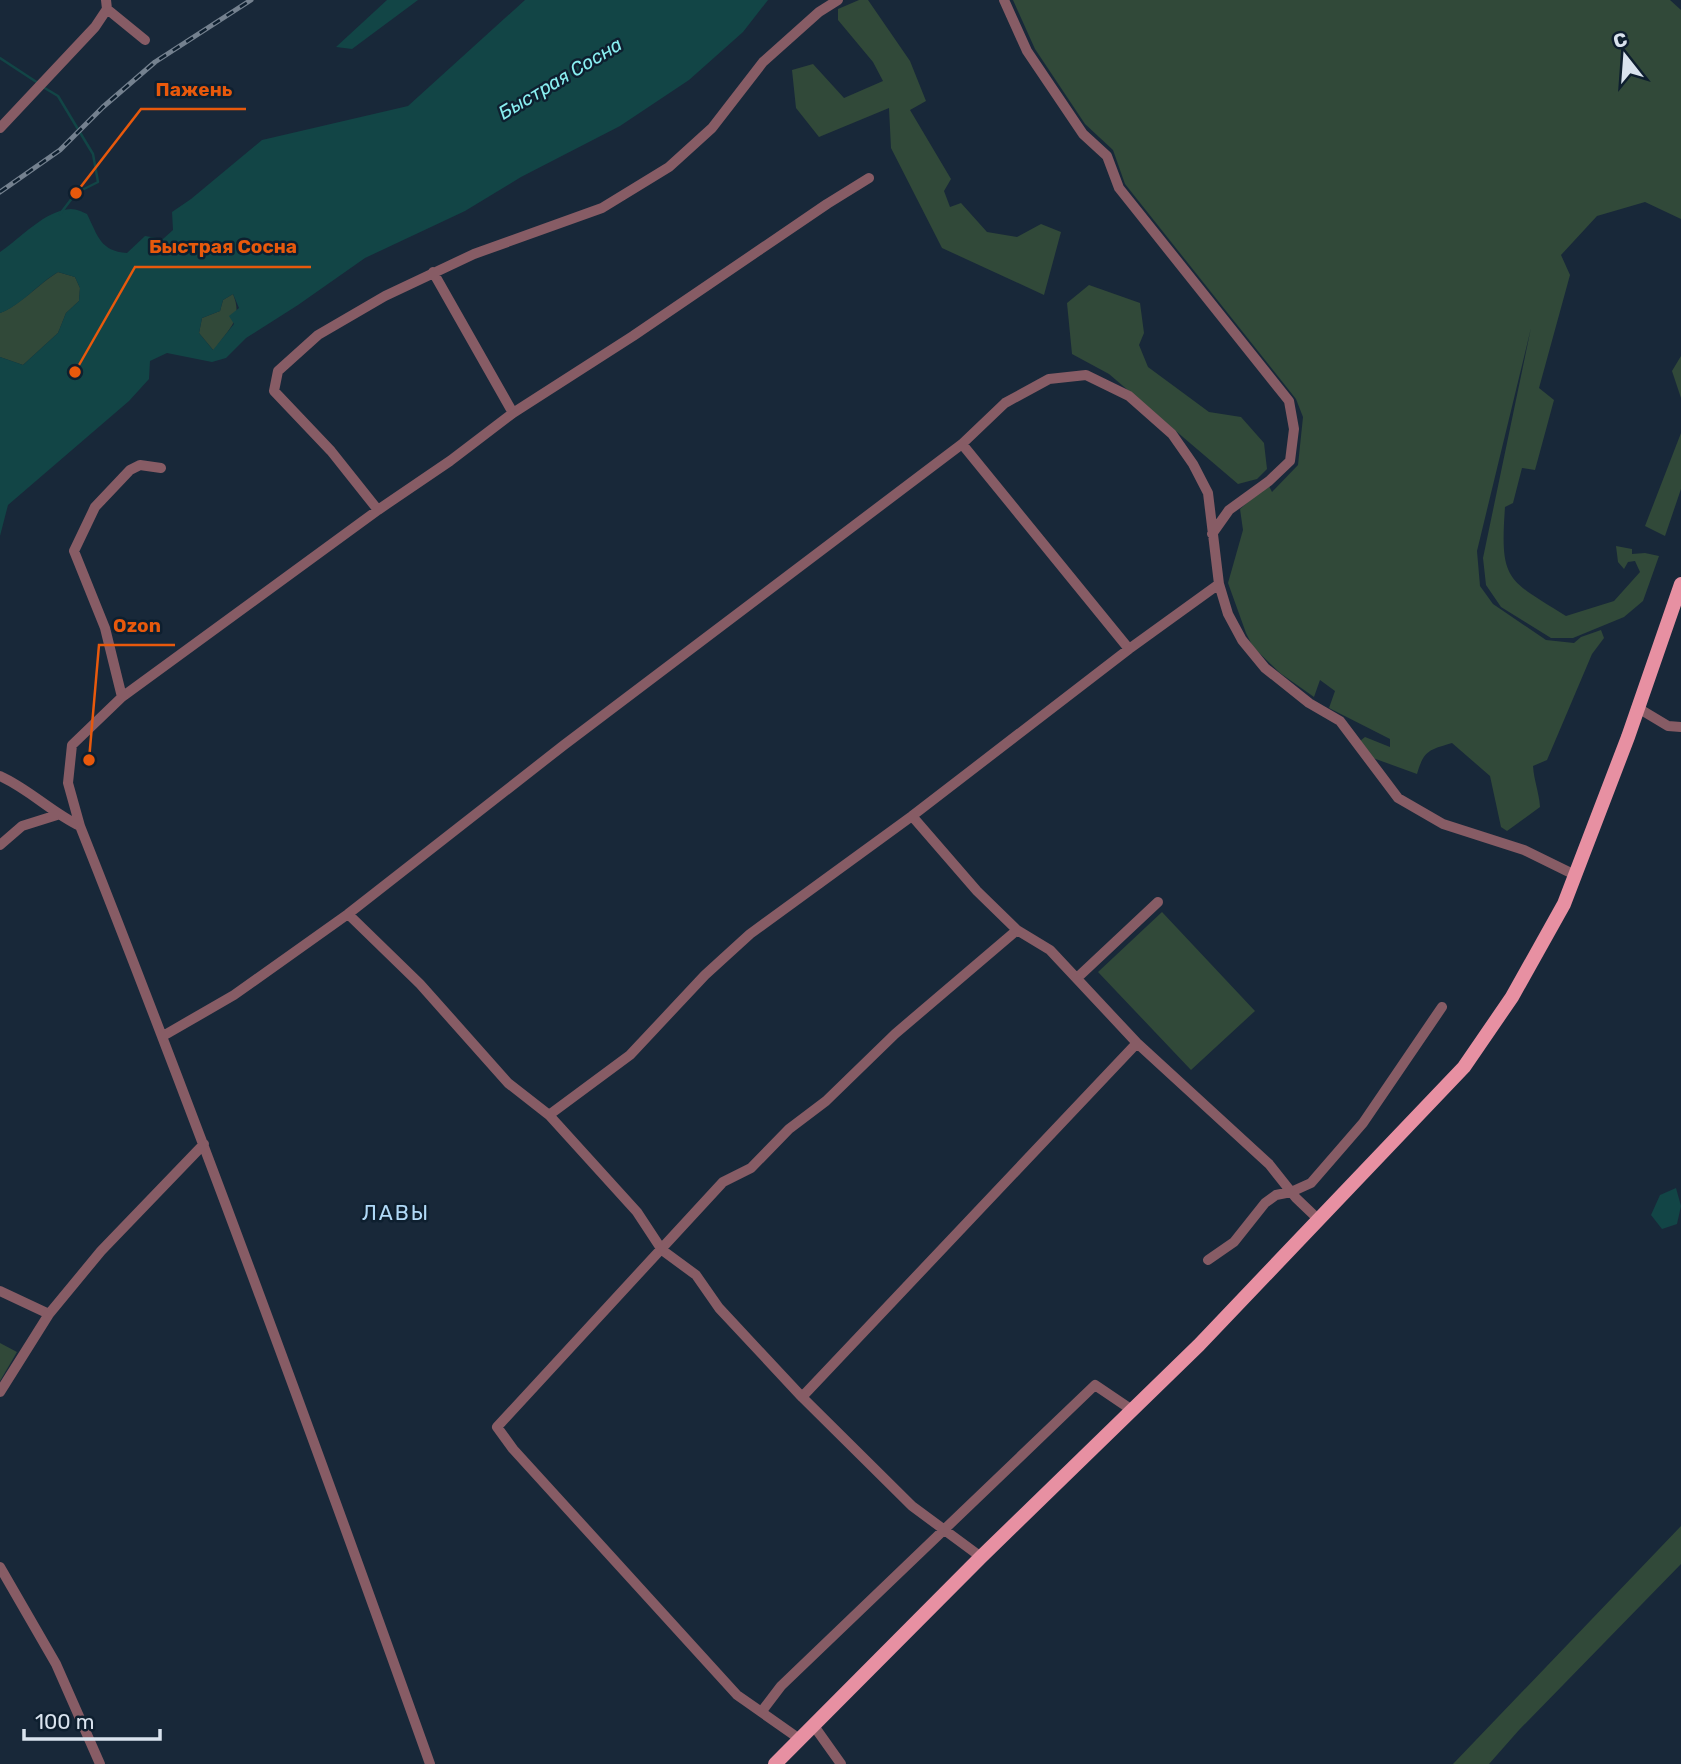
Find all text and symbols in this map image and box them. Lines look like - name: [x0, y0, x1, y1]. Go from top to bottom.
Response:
- north arrow: [1590, 21, 1660, 91]
- text: С: [1610, 27, 1630, 53]
- water label: Быстрая Сосна: [494, 33, 626, 124]
- callout: Пажень: [141, 69, 246, 109]
- text: Пажень: [156, 78, 233, 101]
- callout: Быстрая Сосна: [135, 227, 311, 267]
- text: Быстрая Сосна: [149, 235, 297, 258]
- callout: Ozon: [99, 605, 175, 645]
- text: Ozon: [113, 614, 161, 637]
- district label: ЛАВЫ: [362, 1200, 430, 1225]
- scale bar: [24, 1698, 161, 1742]
- text: 100 m: [35, 1709, 94, 1734]

